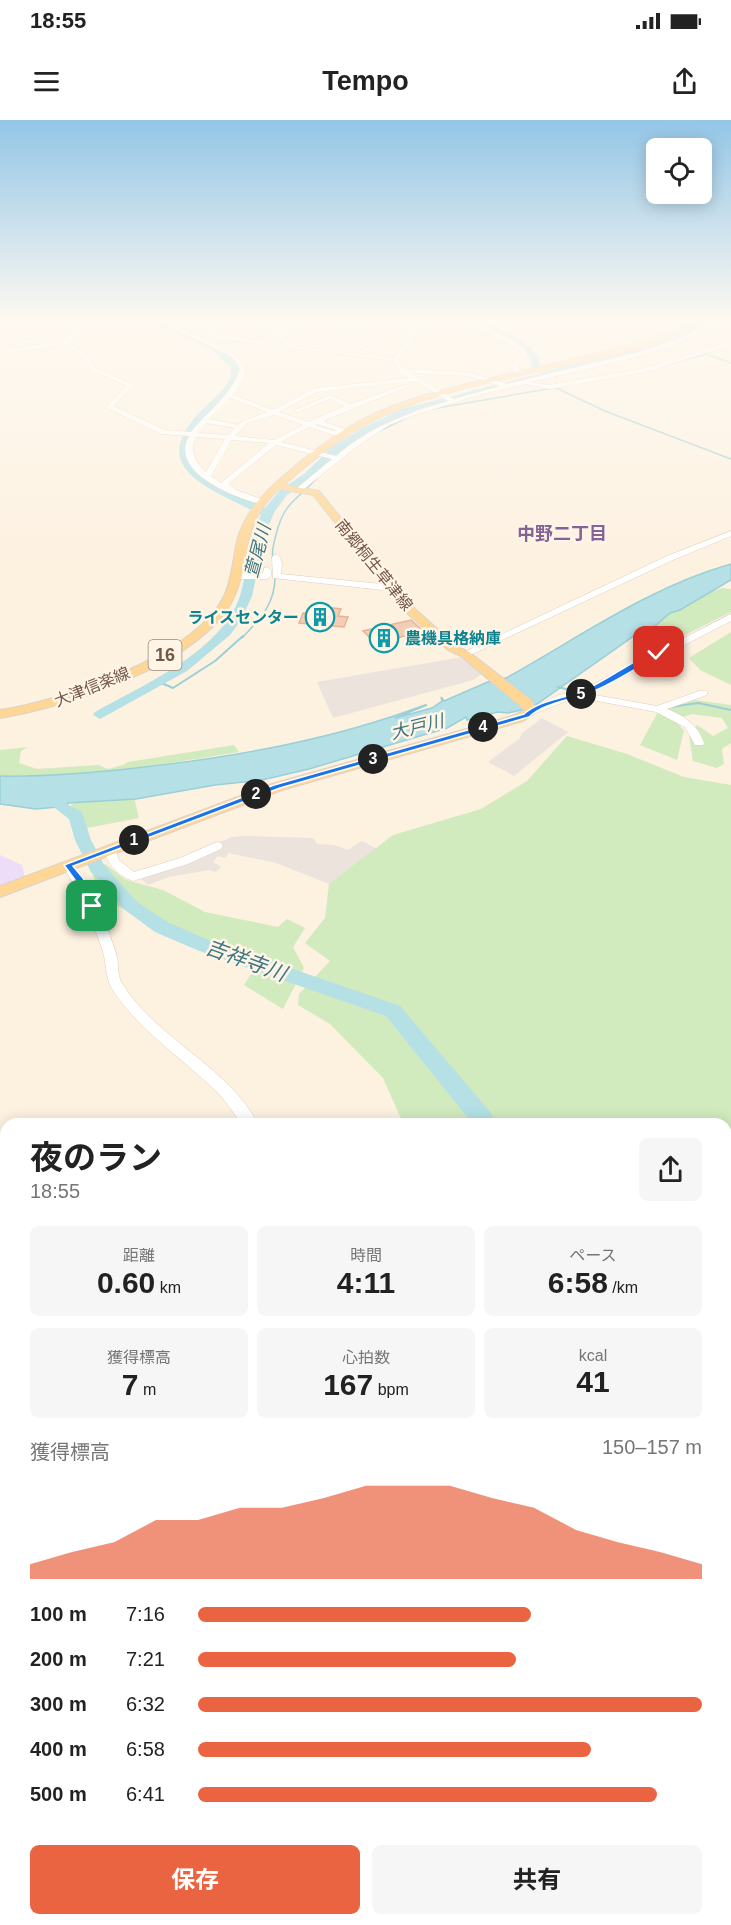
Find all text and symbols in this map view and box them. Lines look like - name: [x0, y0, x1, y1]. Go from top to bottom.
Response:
- text: 18:55: [30, 8, 86, 33]
- icon: menu: [30, 65, 63, 98]
- icon: share: [668, 65, 701, 98]
- text: Tempo: [322, 66, 409, 96]
- map controls: [646, 138, 712, 204]
- button: locate: [646, 138, 712, 204]
- street label: 南郷桐生草津線: [332, 516, 416, 614]
- water label: 萱尾川: [241, 520, 275, 580]
- district label: 中野二丁目: [517, 524, 607, 544]
- building icon: ライスセンター: [304, 601, 336, 633]
- place label: ライスセンター: [187, 609, 299, 626]
- building icon: 農機具格納庫: [368, 622, 400, 654]
- pin: [633, 626, 684, 677]
- place label: 農機具格納庫: [405, 629, 501, 647]
- icon: check: [642, 635, 675, 668]
- road number: 16: [148, 640, 182, 670]
- street label: 大津信楽線: [52, 664, 132, 710]
- pin: 5: [566, 679, 596, 709]
- text: 5: [577, 685, 585, 702]
- water label: 大戸川: [388, 710, 448, 743]
- pin: 4: [468, 712, 498, 742]
- text: 4: [479, 718, 487, 735]
- pin: 3: [358, 744, 388, 774]
- text: 3: [369, 750, 377, 767]
- pin: 2: [241, 779, 271, 809]
- text: 2: [252, 785, 260, 802]
- pin: 1: [119, 825, 149, 855]
- text: 1: [130, 831, 138, 848]
- pin: [66, 880, 117, 931]
- icon: arrive: [75, 889, 108, 922]
- water label: 吉祥寺川: [203, 935, 291, 986]
- button: share: [639, 1138, 702, 1201]
- text: 夜のラン: [30, 1139, 162, 1176]
- text: 18:55: [30, 1180, 80, 1202]
- text: 距離: [123, 1247, 155, 1264]
- text: 時間: [350, 1247, 382, 1264]
- text: ペース: [569, 1247, 617, 1264]
- text: 0.60: [97, 1266, 155, 1299]
- text: 4:11: [337, 1266, 395, 1299]
- text: 6:58: [548, 1266, 608, 1299]
- text: km: [155, 1279, 181, 1296]
- text: /km: [608, 1279, 638, 1296]
- text: kcal: [579, 1347, 607, 1364]
- text: 獲得標高: [107, 1349, 171, 1366]
- text: 心拍数: [342, 1349, 390, 1366]
- text: 41: [576, 1365, 610, 1398]
- text: 7: [122, 1368, 138, 1401]
- text: 167: [323, 1368, 373, 1401]
- text: m: [138, 1381, 156, 1398]
- text: bpm: [373, 1381, 409, 1398]
- text: 150–157 m: [602, 1436, 702, 1458]
- text: 獲得標高: [30, 1441, 110, 1463]
- text: 100 m: [30, 1603, 87, 1625]
- text: 7:16: [126, 1603, 165, 1625]
- text: 200 m: [30, 1648, 87, 1670]
- text: 7:21: [126, 1648, 165, 1670]
- text: 300 m: [30, 1693, 87, 1715]
- text: 6:32: [126, 1693, 165, 1715]
- text: 400 m: [30, 1738, 87, 1760]
- text: 6:58: [126, 1738, 165, 1760]
- text: 500 m: [30, 1783, 87, 1805]
- text: 6:41: [126, 1783, 165, 1805]
- button: 保存: [30, 1845, 360, 1914]
- button: 共有: [372, 1845, 702, 1914]

